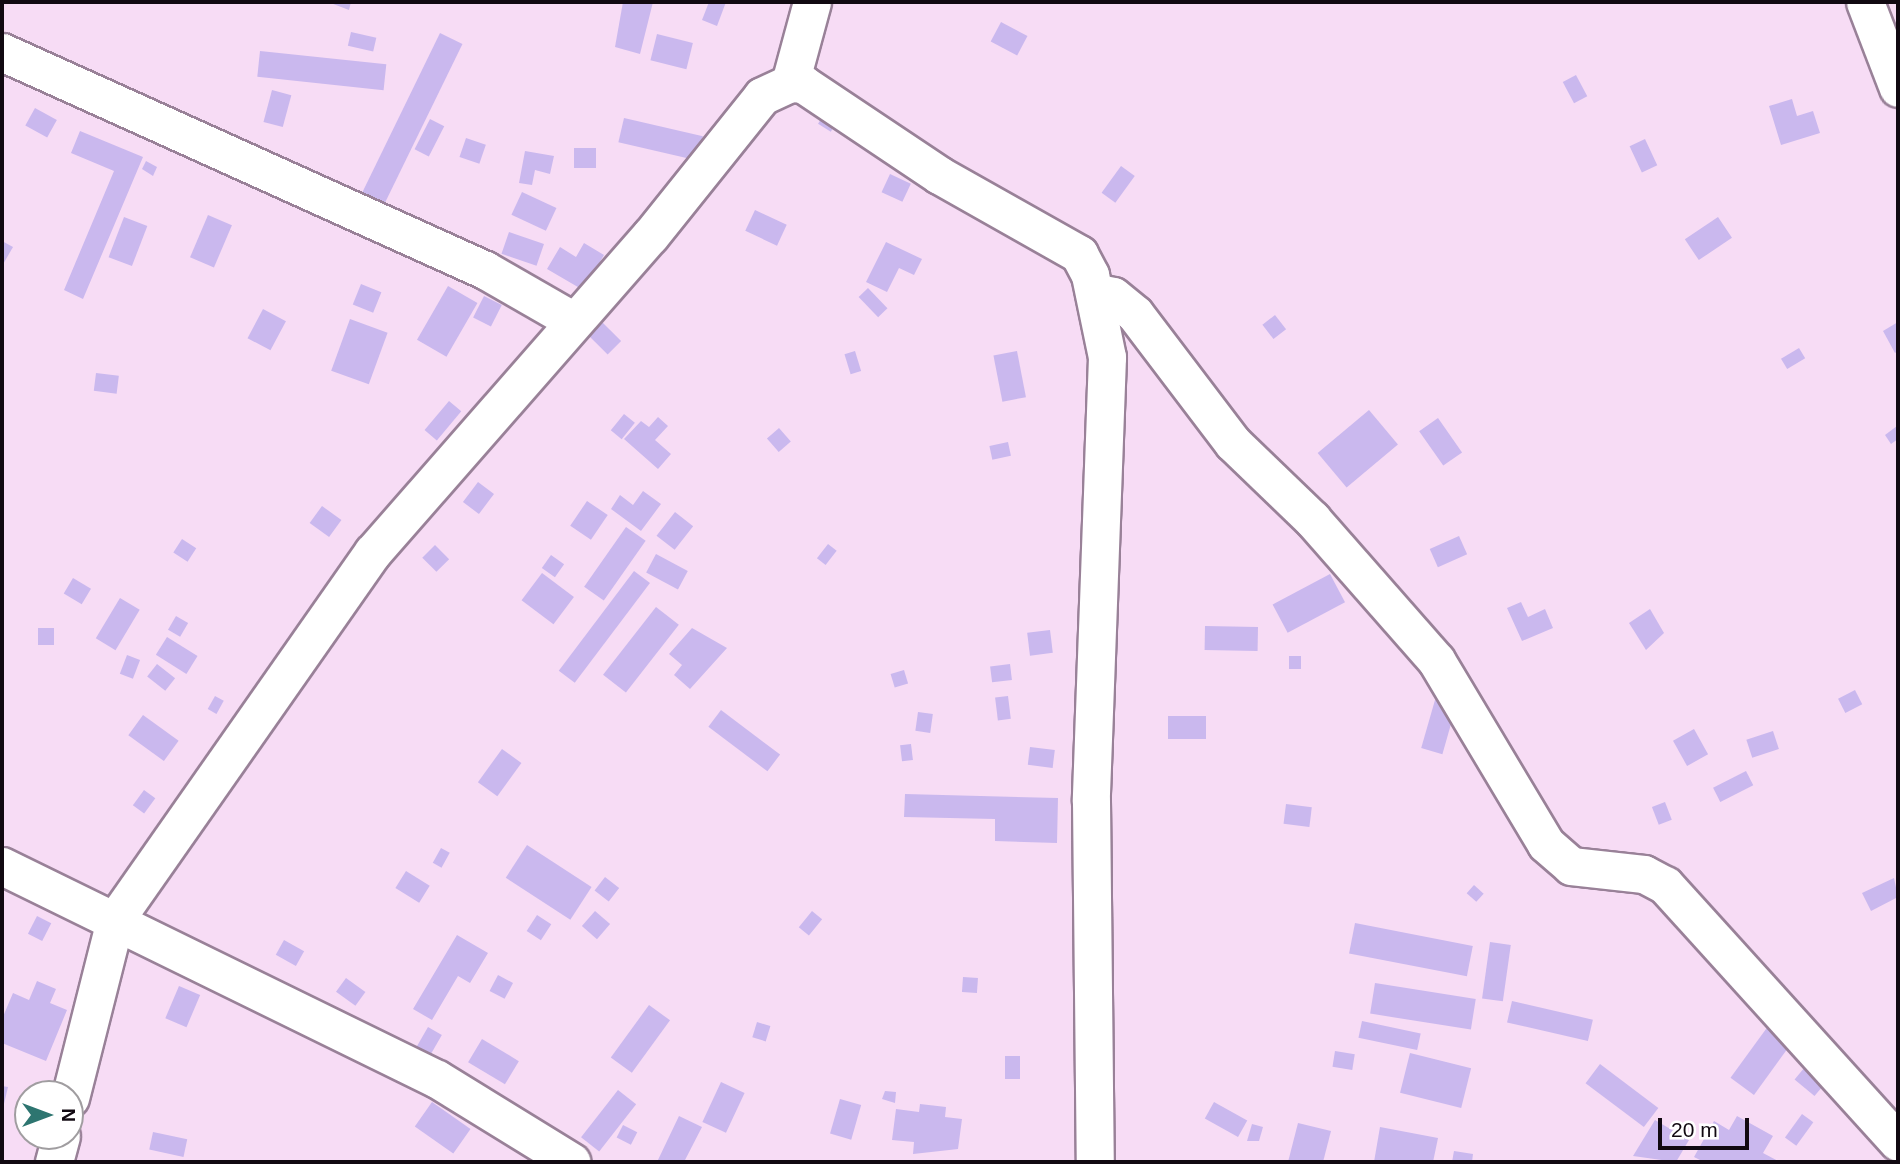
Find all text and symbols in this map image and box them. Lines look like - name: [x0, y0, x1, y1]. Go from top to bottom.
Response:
- north arrow: [14, 1080, 84, 1150]
- scale bar: [1662, 1104, 1753, 1148]
- text: N: [58, 1108, 79, 1122]
- text: 20 m: [1671, 1118, 1718, 1141]

